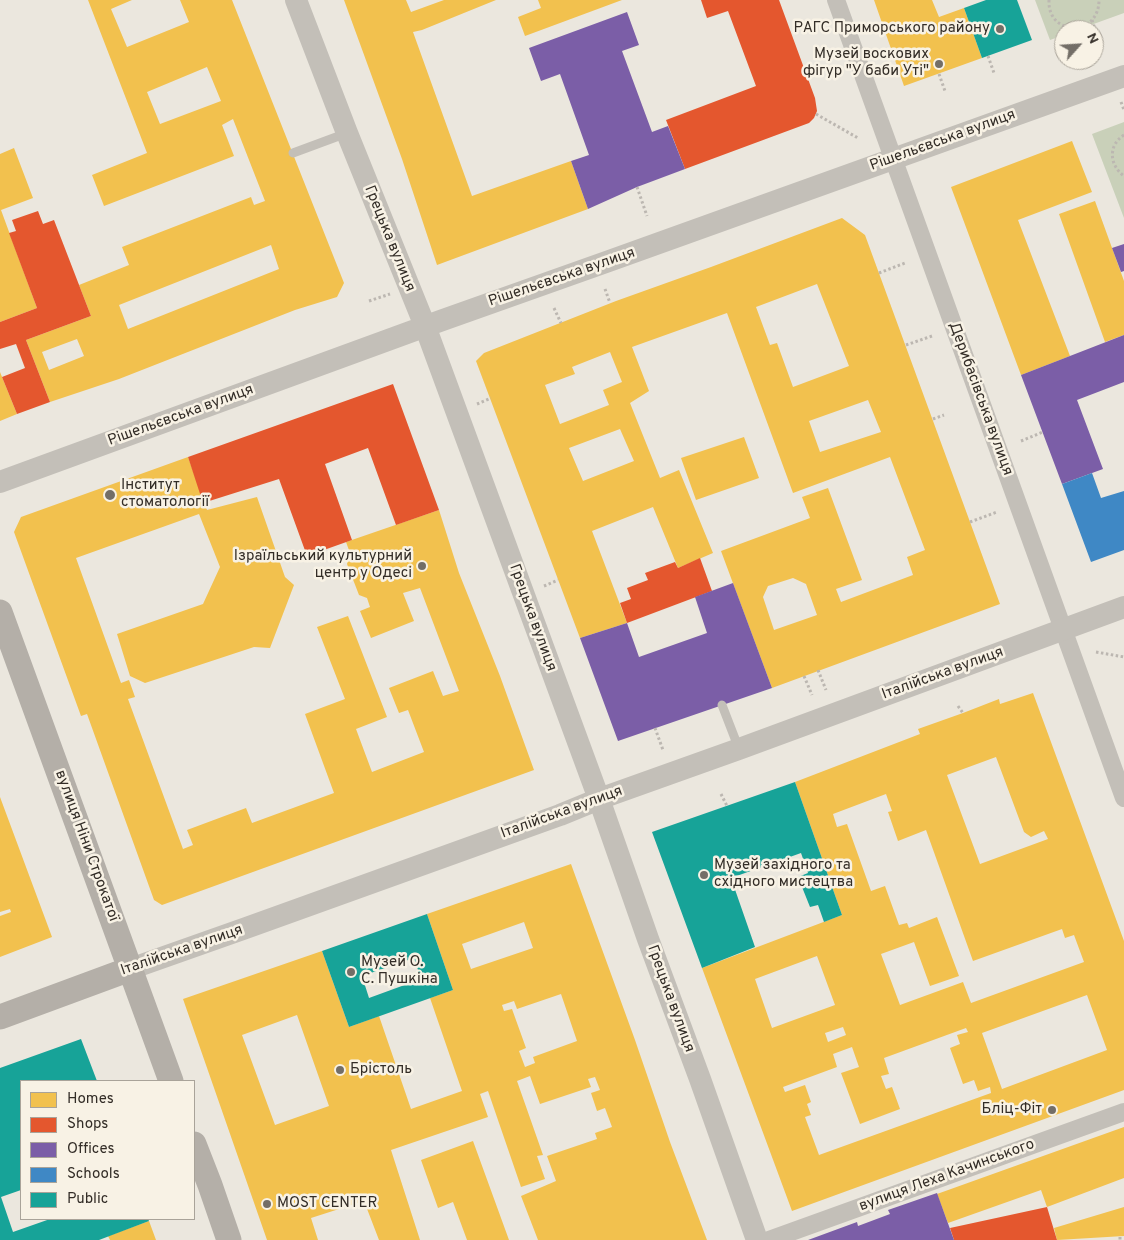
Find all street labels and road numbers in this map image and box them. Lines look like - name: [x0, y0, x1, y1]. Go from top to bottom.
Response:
- street label: Рішельєвська вулиця: [868, 106, 1018, 176]
- street label: Грецька вулиця: [360, 183, 418, 295]
- street label: Рішельєвська вулиця: [486, 244, 638, 312]
- street label: Дерибасівська вулиця: [944, 320, 1016, 478]
- street label: Рішельєвська вулиця: [106, 381, 256, 451]
- street label: Грецька вулиця: [504, 562, 560, 674]
- street label: Італійська вулиця: [880, 644, 1006, 704]
- street label: вулиця Ніни Строкатої: [50, 768, 122, 924]
- street label: Італійська вулиця: [499, 783, 625, 843]
- street label: Італійська вулиця: [119, 922, 245, 980]
- street label: Грецька вулиця: [642, 943, 698, 1055]
- street label: вулиця Леха Качинського: [857, 1136, 1037, 1216]

